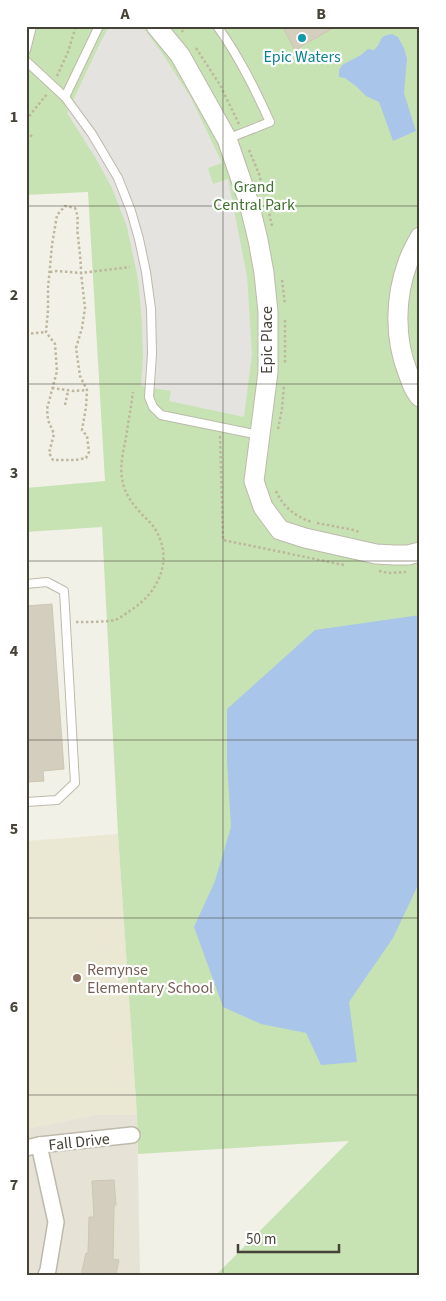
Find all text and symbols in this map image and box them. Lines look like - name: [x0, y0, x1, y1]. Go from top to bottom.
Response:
- text: A: [119, 3, 130, 25]
- text: B: [316, 3, 326, 25]
- marker: Epic Waters: [296, 32, 308, 44]
- place label: Epic Waters: [263, 46, 341, 68]
- text: 1: [10, 106, 18, 128]
- park label: Grand Central Park: [213, 176, 295, 216]
- text: 2: [10, 284, 18, 306]
- street label: Epic Place: [256, 306, 278, 374]
- text: 3: [10, 462, 18, 484]
- text: 4: [10, 640, 19, 662]
- text: 5: [10, 818, 18, 840]
- place label: Remynse Elementary School: [87, 959, 213, 999]
- marker: Remynse Elementary School: [71, 972, 83, 984]
- text: 6: [10, 996, 18, 1018]
- street label: Fall Drive: [47, 1128, 111, 1156]
- text: 7: [10, 1174, 18, 1196]
- scale bar: [238, 1221, 340, 1253]
- text: 50 m: [246, 1229, 276, 1250]

